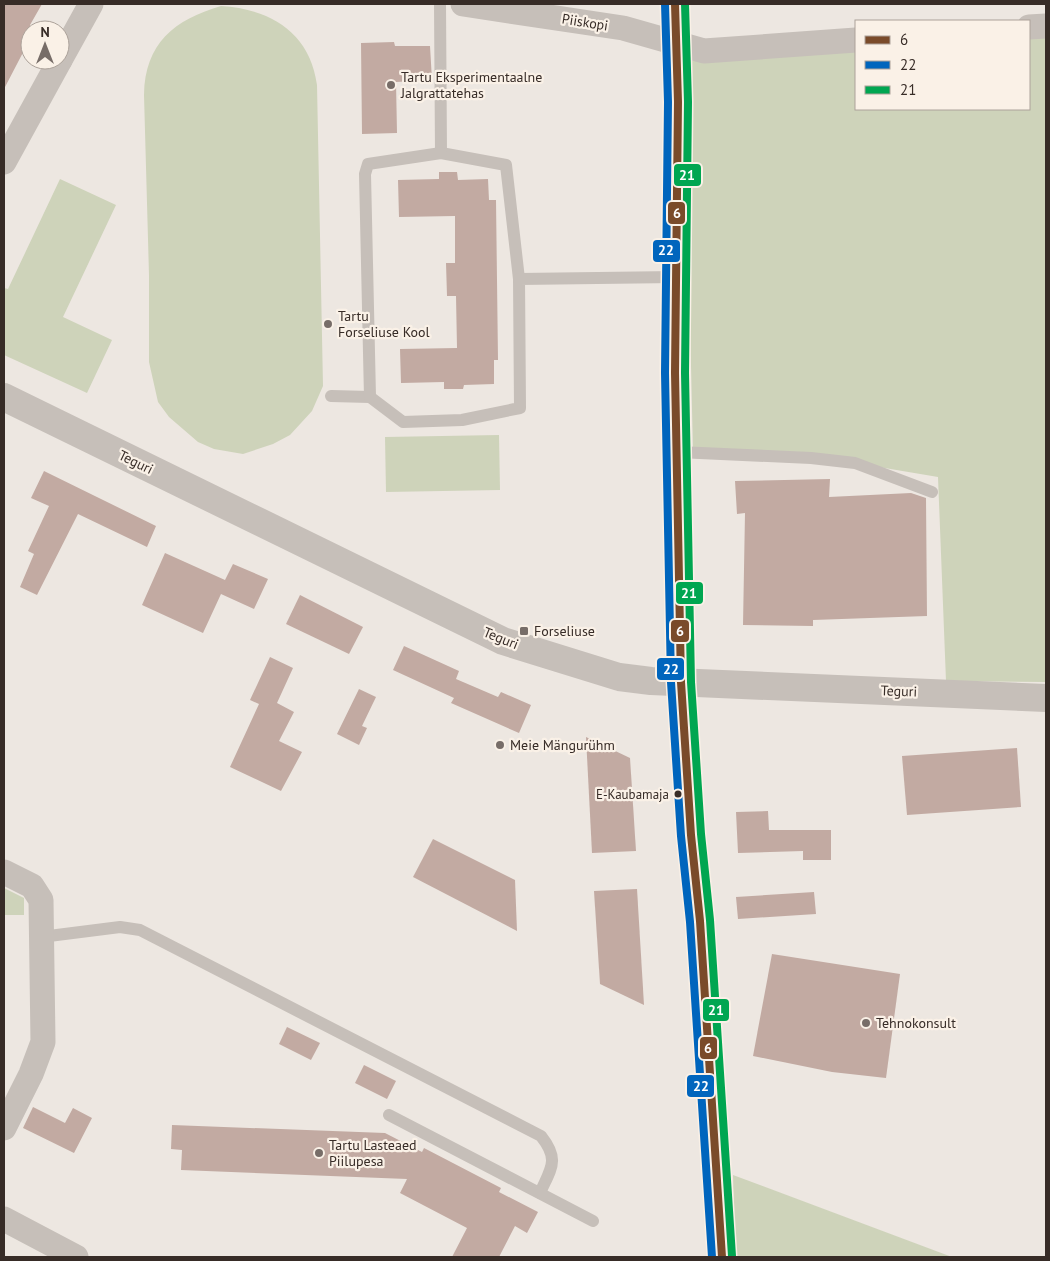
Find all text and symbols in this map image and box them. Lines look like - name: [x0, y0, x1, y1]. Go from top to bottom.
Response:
- street label: Piiskopi: [561, 9, 609, 35]
- north arrow: [20, 20, 70, 70]
- legend: [855, 20, 1030, 110]
- text: N: [40, 23, 50, 41]
- text: 6: [900, 30, 908, 49]
- text: 22: [900, 55, 916, 74]
- place label: Tartu Eksperimentaalne Jalgrattatehas: [400, 68, 542, 102]
- marker: Tartu Eksperimentaalne Jalgrattatehas: [385, 79, 397, 91]
- text: 21: [900, 80, 916, 99]
- line badge: 21: [673, 163, 702, 187]
- text: 21: [679, 166, 695, 184]
- line badge: 6: [667, 201, 686, 225]
- text: 6: [673, 204, 681, 222]
- line badge: 22: [652, 239, 681, 263]
- text: 22: [658, 241, 674, 259]
- place label: Tartu Forseliuse Kool: [338, 307, 430, 341]
- marker: Tartu Forseliuse Kool: [322, 318, 334, 330]
- street label: Teguri: [116, 446, 156, 478]
- line badge: 21: [675, 581, 704, 605]
- text: 21: [681, 584, 697, 602]
- line badge: 6: [670, 619, 690, 643]
- place label: Forseliuse: [534, 622, 595, 640]
- text: 6: [676, 622, 684, 640]
- street label: Teguri: [481, 623, 521, 653]
- marker: Forseliuse: [518, 625, 530, 637]
- line badge: 22: [656, 657, 685, 681]
- text: 22: [663, 660, 679, 678]
- street label: Teguri: [880, 681, 918, 701]
- place label: Meie Mängurühm: [510, 736, 615, 754]
- marker: Meie Mängurühm: [494, 739, 506, 751]
- place label: E-Kaubamaja: [596, 786, 669, 803]
- marker: E-Kaubamaja: [673, 789, 683, 799]
- line badge: 21: [702, 998, 730, 1022]
- text: 21: [708, 1001, 724, 1019]
- place label: Tehnokonsult: [876, 1014, 956, 1032]
- marker: Tehnokonsult: [860, 1017, 872, 1029]
- line badge: 6: [699, 1036, 718, 1060]
- text: 6: [704, 1039, 712, 1057]
- line badge: 22: [686, 1074, 715, 1098]
- text: 22: [693, 1077, 709, 1095]
- place label: Tartu Lasteaed Piilupesa: [329, 1136, 417, 1170]
- marker: Tartu Lasteaed Piilupesa: [313, 1147, 325, 1159]

